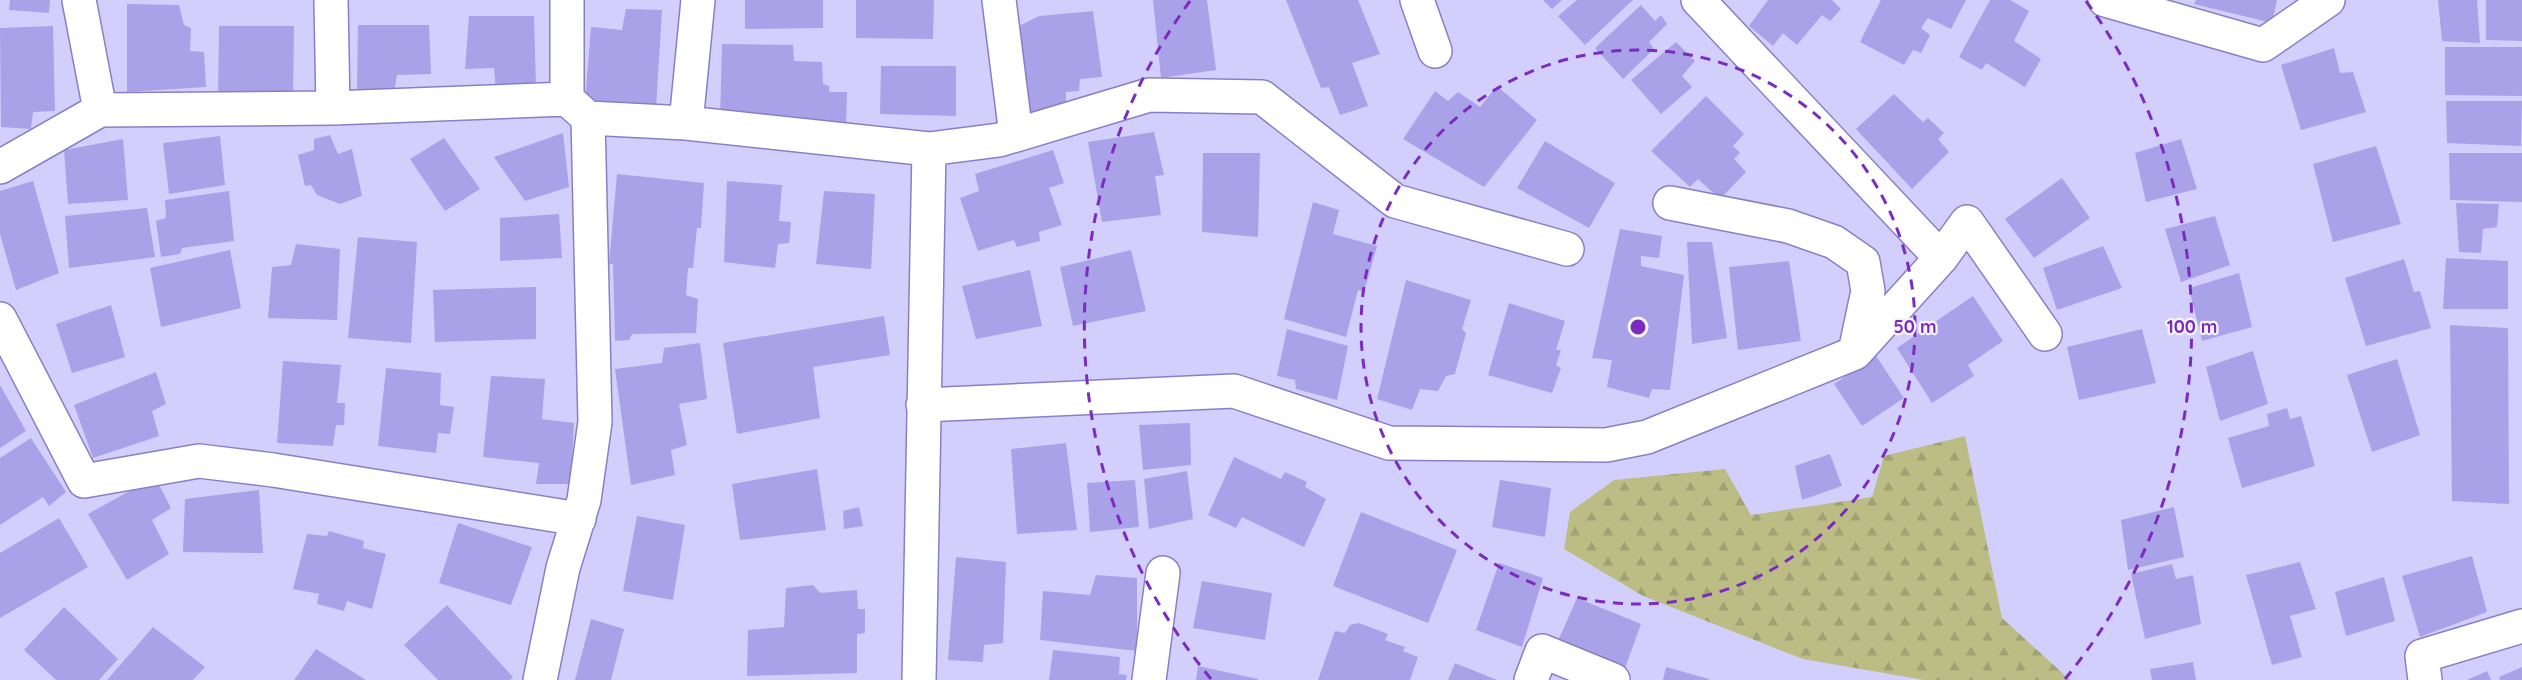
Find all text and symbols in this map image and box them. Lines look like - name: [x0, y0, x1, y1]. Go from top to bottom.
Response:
- text: 50 m: [1893, 315, 1937, 338]
- text: 100 m: [2167, 315, 2217, 338]
- centre of rings: [1628, 317, 1648, 337]

